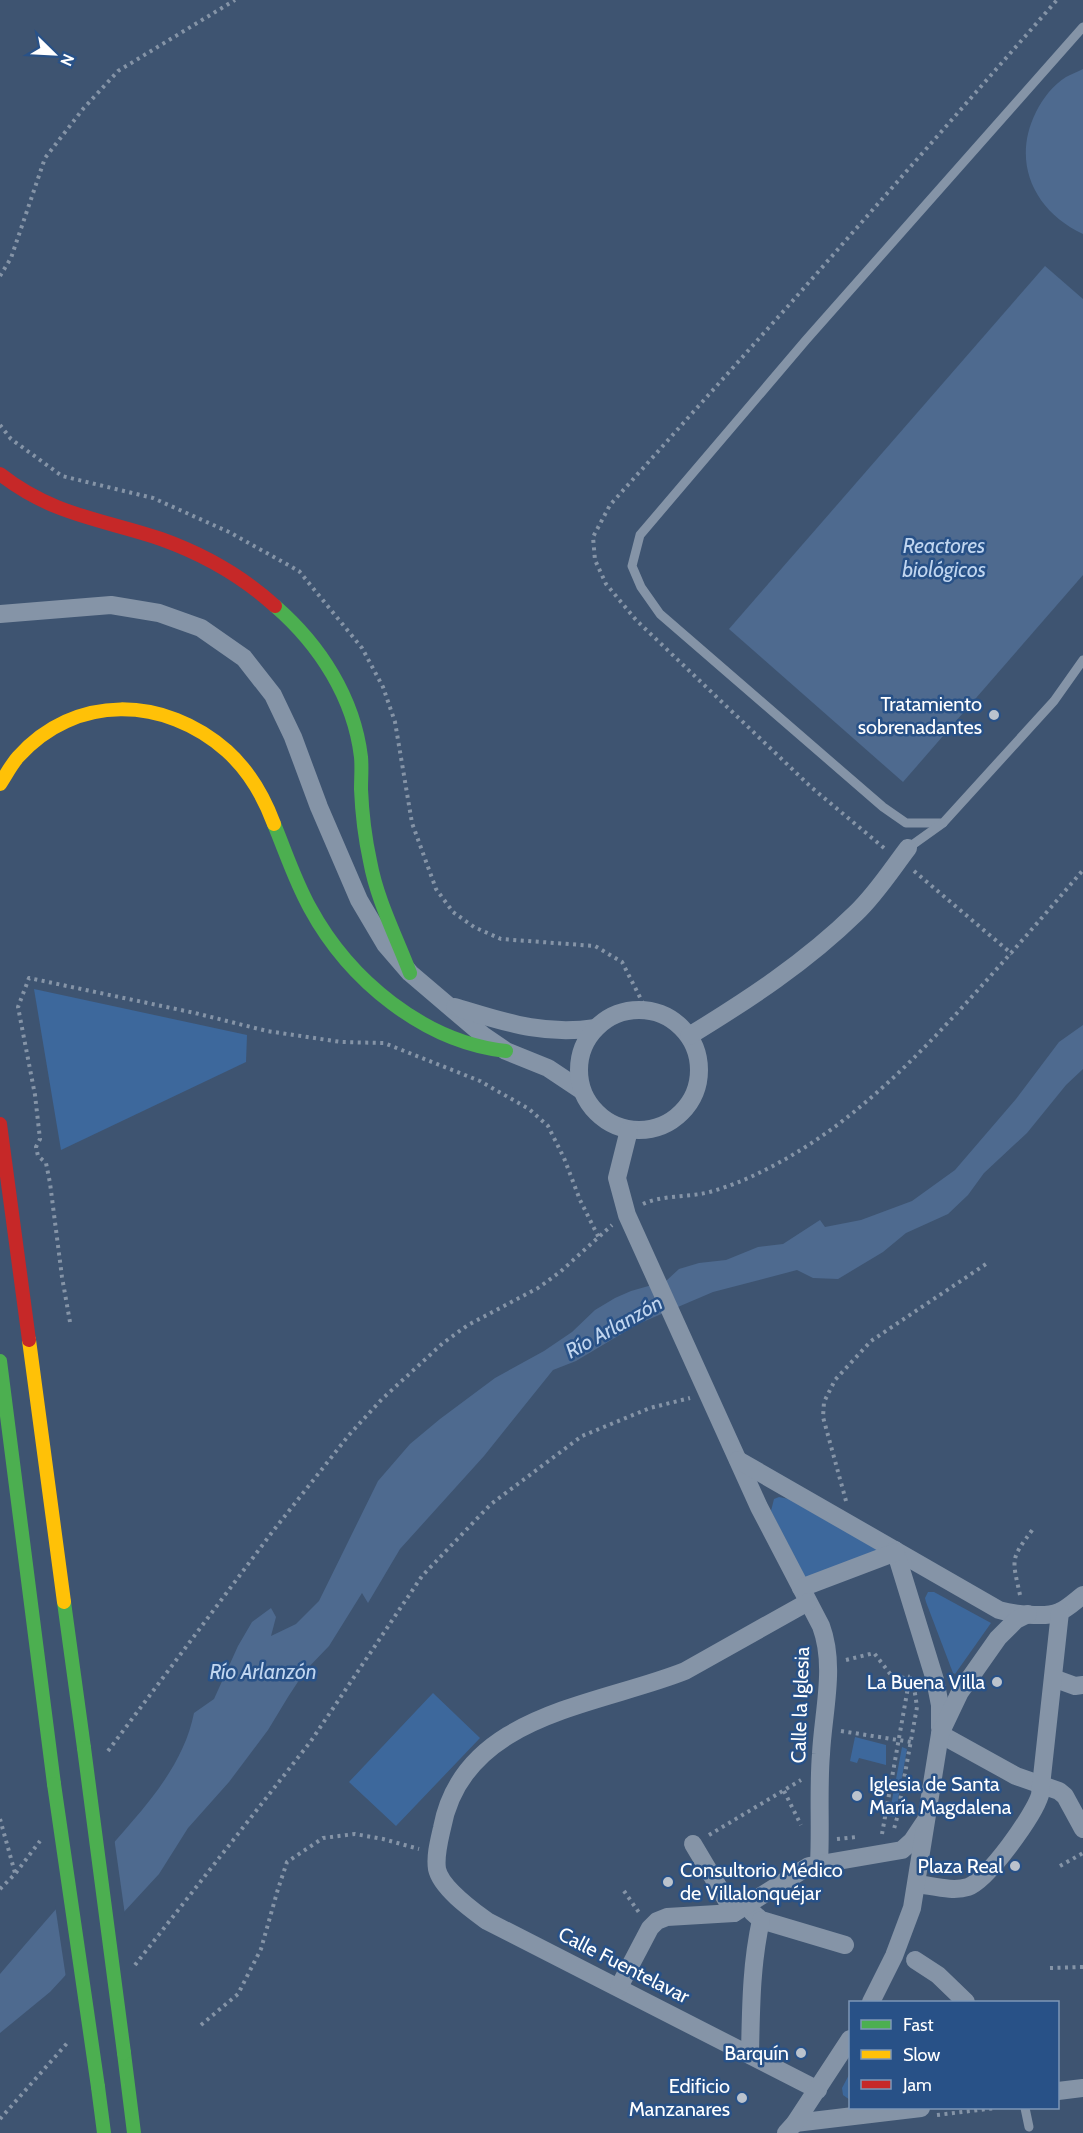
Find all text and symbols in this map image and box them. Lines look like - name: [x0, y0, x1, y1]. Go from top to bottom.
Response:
- north arrow: [24, 24, 84, 84]
- text: N: [56, 51, 78, 69]
- water label: Reactores biológicos: [902, 533, 986, 582]
- place label: Tratamiento sobrenadantes: [858, 692, 982, 739]
- marker: Tratamiento sobrenadantes: [987, 708, 1001, 722]
- water label: Río Arlanzón: [561, 1290, 667, 1363]
- street label: Calle la Iglesia: [786, 1646, 814, 1764]
- water label: Río Arlanzón: [209, 1659, 317, 1684]
- place label: La Buena Villa: [867, 1670, 985, 1694]
- marker: La Buena Villa: [990, 1675, 1004, 1689]
- place label: Iglesia de Santa María Magdalena: [869, 1772, 1012, 1819]
- marker: Iglesia de Santa María Magdalena: [850, 1789, 864, 1803]
- place label: Plaza Real: [918, 1854, 1003, 1878]
- place label: Consultorio Médico de Villalonquéjar: [680, 1858, 843, 1905]
- marker: Plaza Real: [1008, 1859, 1022, 1873]
- marker: Consultorio Médico de Villalonquéjar: [661, 1875, 675, 1889]
- street label: Calle Fuentelavar: [554, 1922, 694, 2009]
- legend: [849, 2001, 1059, 2109]
- text: Fast: [903, 2014, 934, 2036]
- place label: Barquín: [724, 2041, 789, 2065]
- text: Slow: [903, 2044, 940, 2066]
- marker: Barquín: [794, 2046, 808, 2060]
- place label: Edificio Manzanares: [629, 2074, 730, 2121]
- text: Jam: [902, 2074, 932, 2096]
- marker: Edificio Manzanares: [735, 2091, 749, 2105]

